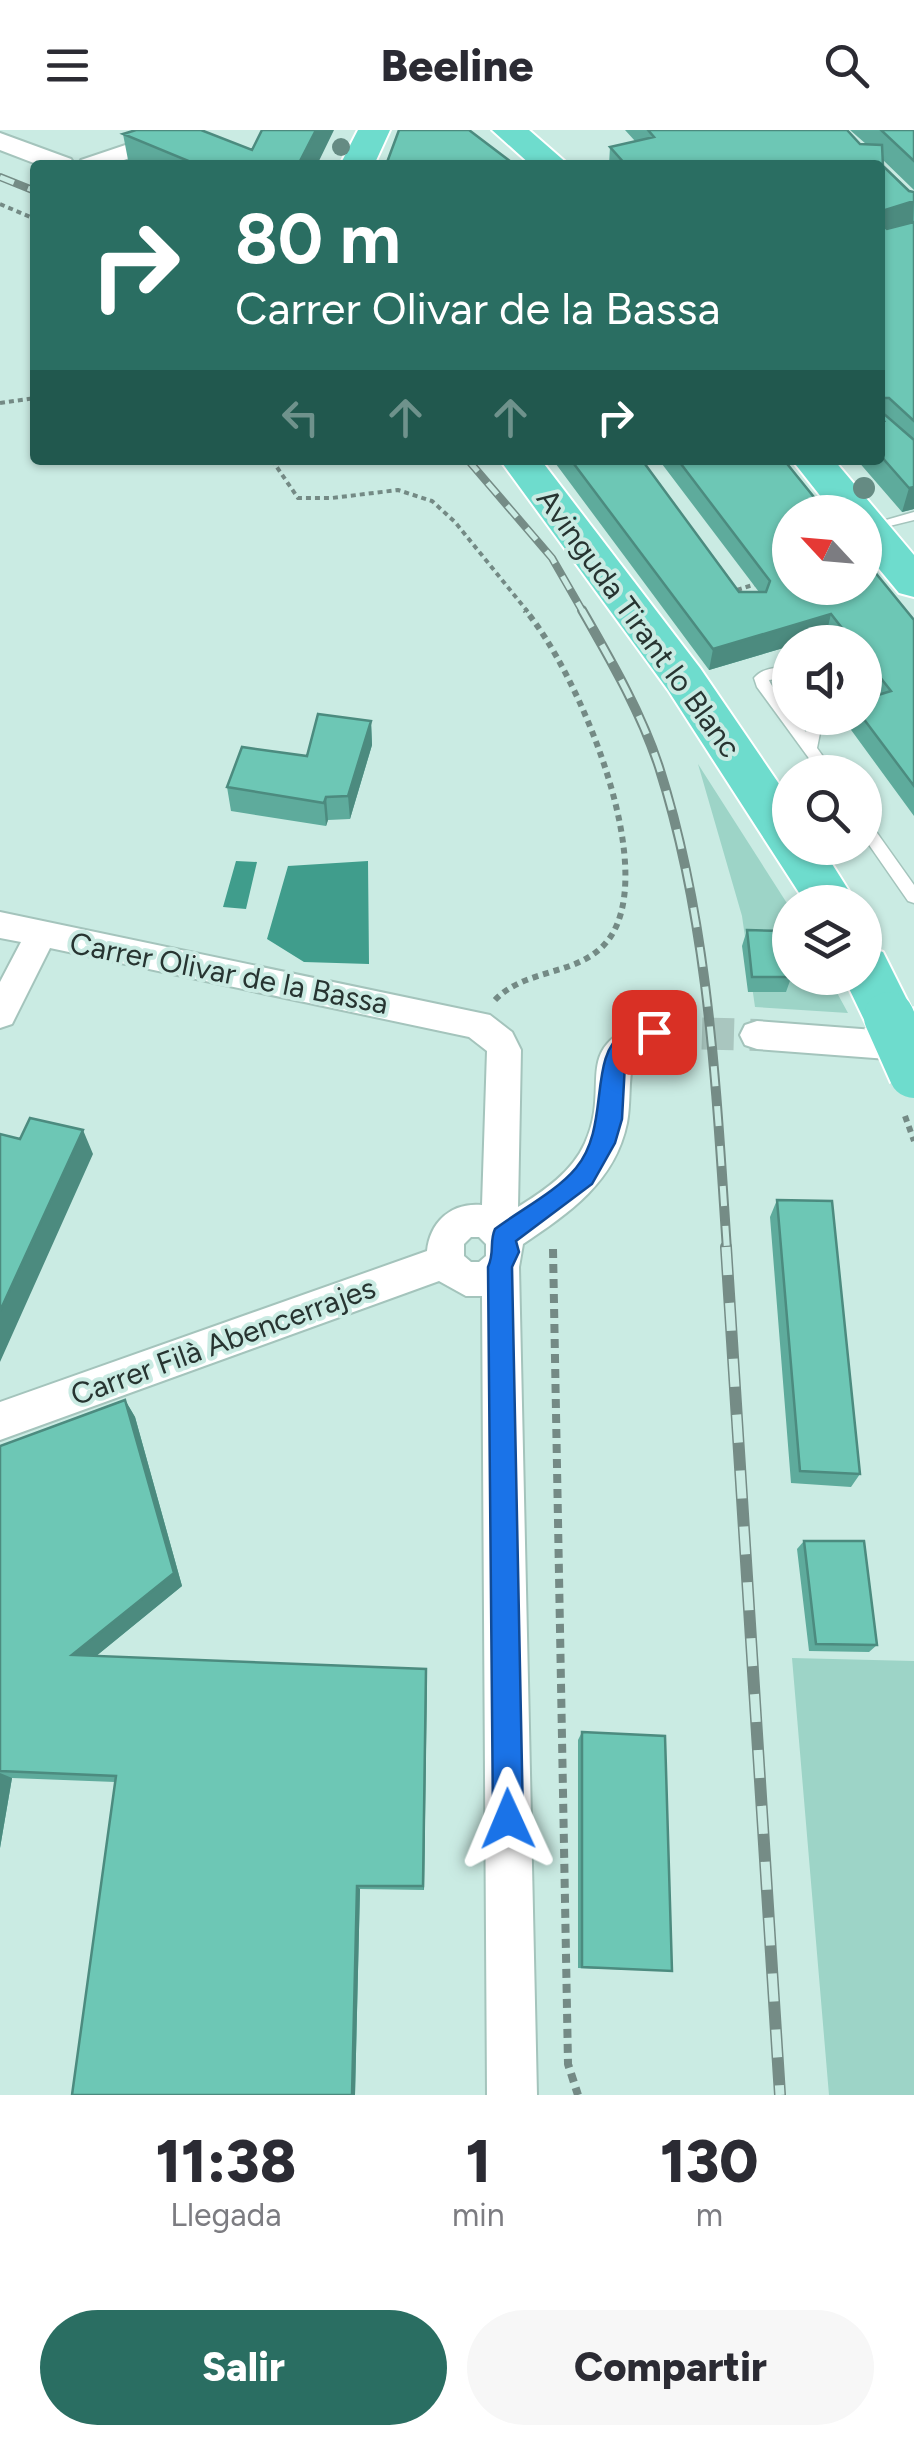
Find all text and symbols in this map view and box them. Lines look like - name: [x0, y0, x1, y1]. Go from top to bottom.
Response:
- icon: menu: [40, 38, 95, 93]
- text: Beeline: [380, 38, 534, 92]
- icon: search: [819, 38, 874, 93]
- text: 80 m: [235, 196, 401, 281]
- icon: right: [70, 200, 200, 330]
- text: Carrer Olivar de la Bassa: [235, 281, 720, 335]
- icon: left: [273, 390, 328, 445]
- icon: ahead: [378, 390, 433, 445]
- icon: ahead: [483, 390, 538, 445]
- icon: right: [588, 390, 643, 445]
- street label: Avinguda Tirant lo Blanc: [529, 481, 749, 765]
- north arrow: [772, 495, 882, 605]
- map controls: [772, 495, 882, 995]
- button: sound: [772, 625, 882, 735]
- button: search: [772, 755, 882, 865]
- button: layers: [772, 885, 882, 995]
- street label: Carrer Olivar de la Bassa: [67, 924, 391, 1022]
- pin: [612, 990, 697, 1075]
- icon: arrive: [627, 1005, 682, 1060]
- street label: Carrer Filà Abencerrajes: [66, 1269, 380, 1413]
- position arrow: [456, 1767, 560, 1871]
- text: 11:38: [156, 2125, 296, 2197]
- text: 1: [465, 2125, 491, 2197]
- text: 130: [660, 2125, 758, 2197]
- text: Llegada: [170, 2196, 282, 2234]
- text: min: [452, 2196, 505, 2234]
- text: m: [696, 2196, 723, 2234]
- button: Salir: [40, 2310, 447, 2425]
- button: Compartir: [467, 2310, 874, 2425]

